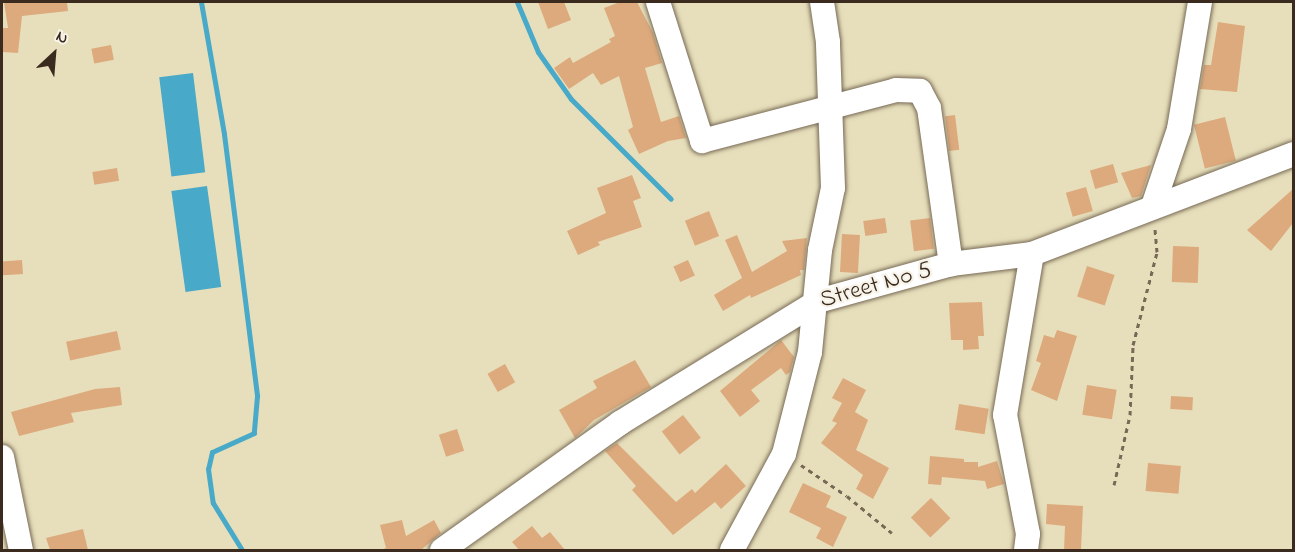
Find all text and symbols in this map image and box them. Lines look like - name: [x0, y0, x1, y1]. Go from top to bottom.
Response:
- north arrow: [24, 24, 84, 84]
- text: N: [52, 25, 72, 51]
- street label: Street No 5: [817, 256, 935, 316]

